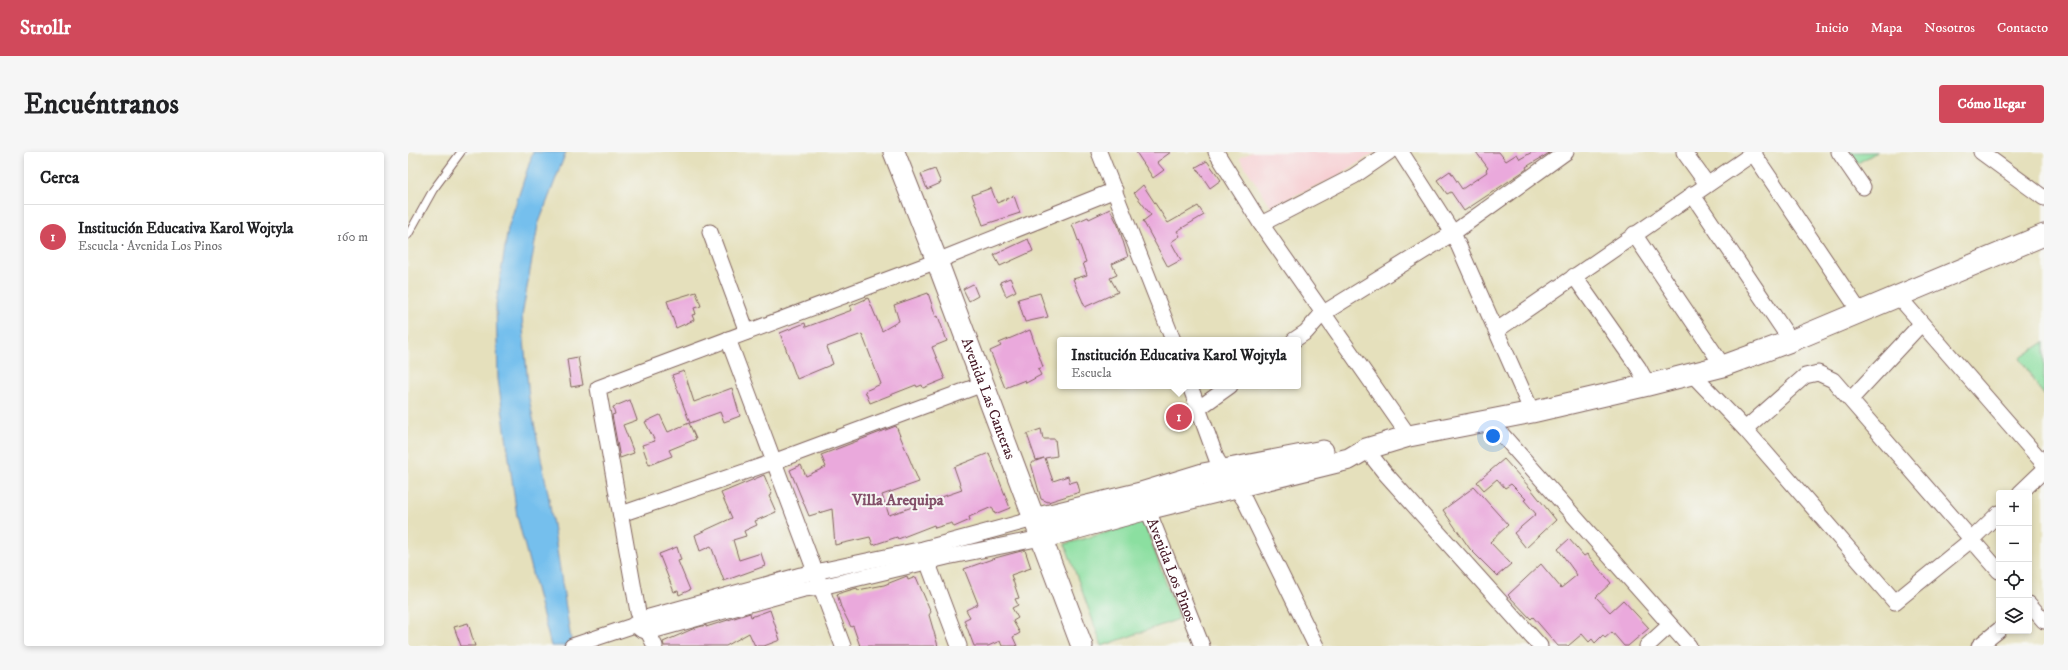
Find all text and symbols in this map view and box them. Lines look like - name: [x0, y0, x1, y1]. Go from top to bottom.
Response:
- text: Strollr: [20, 17, 71, 40]
- text: Inicio: [1815, 19, 1848, 37]
- text: Mapa: [1870, 19, 1902, 37]
- text: Nosotros: [1924, 19, 1975, 37]
- text: Contacto: [1997, 19, 2048, 37]
- button: Cómo llegar: [1939, 85, 2044, 123]
- text: Encuéntranos: [24, 87, 179, 122]
- text: Cerca: [40, 167, 79, 189]
- text: Institución Educativa Karol Wojtyla: [78, 219, 293, 238]
- text: 1: [51, 229, 55, 245]
- text: 160 m: [337, 229, 368, 245]
- text: Escuela · Avenida Los Pinos: [78, 238, 222, 254]
- street label: Avenida Las Canteras: [957, 335, 1020, 462]
- popup: [1057, 337, 1301, 389]
- text: Institución Educativa Karol Wojtyla: [1071, 346, 1287, 365]
- text: Escuela: [1071, 365, 1112, 381]
- pin: 1: [1166, 402, 1192, 432]
- your location: [1483, 426, 1503, 446]
- district label: Villa Arequipa: [851, 490, 945, 511]
- map controls: [1996, 490, 2032, 634]
- button: +: [1996, 490, 2032, 526]
- street label: Avenida Los Pinos: [1143, 515, 1201, 624]
- button: −: [1996, 526, 2032, 562]
- button: locate: [1996, 562, 2032, 598]
- button: layers: [1996, 598, 2032, 634]

